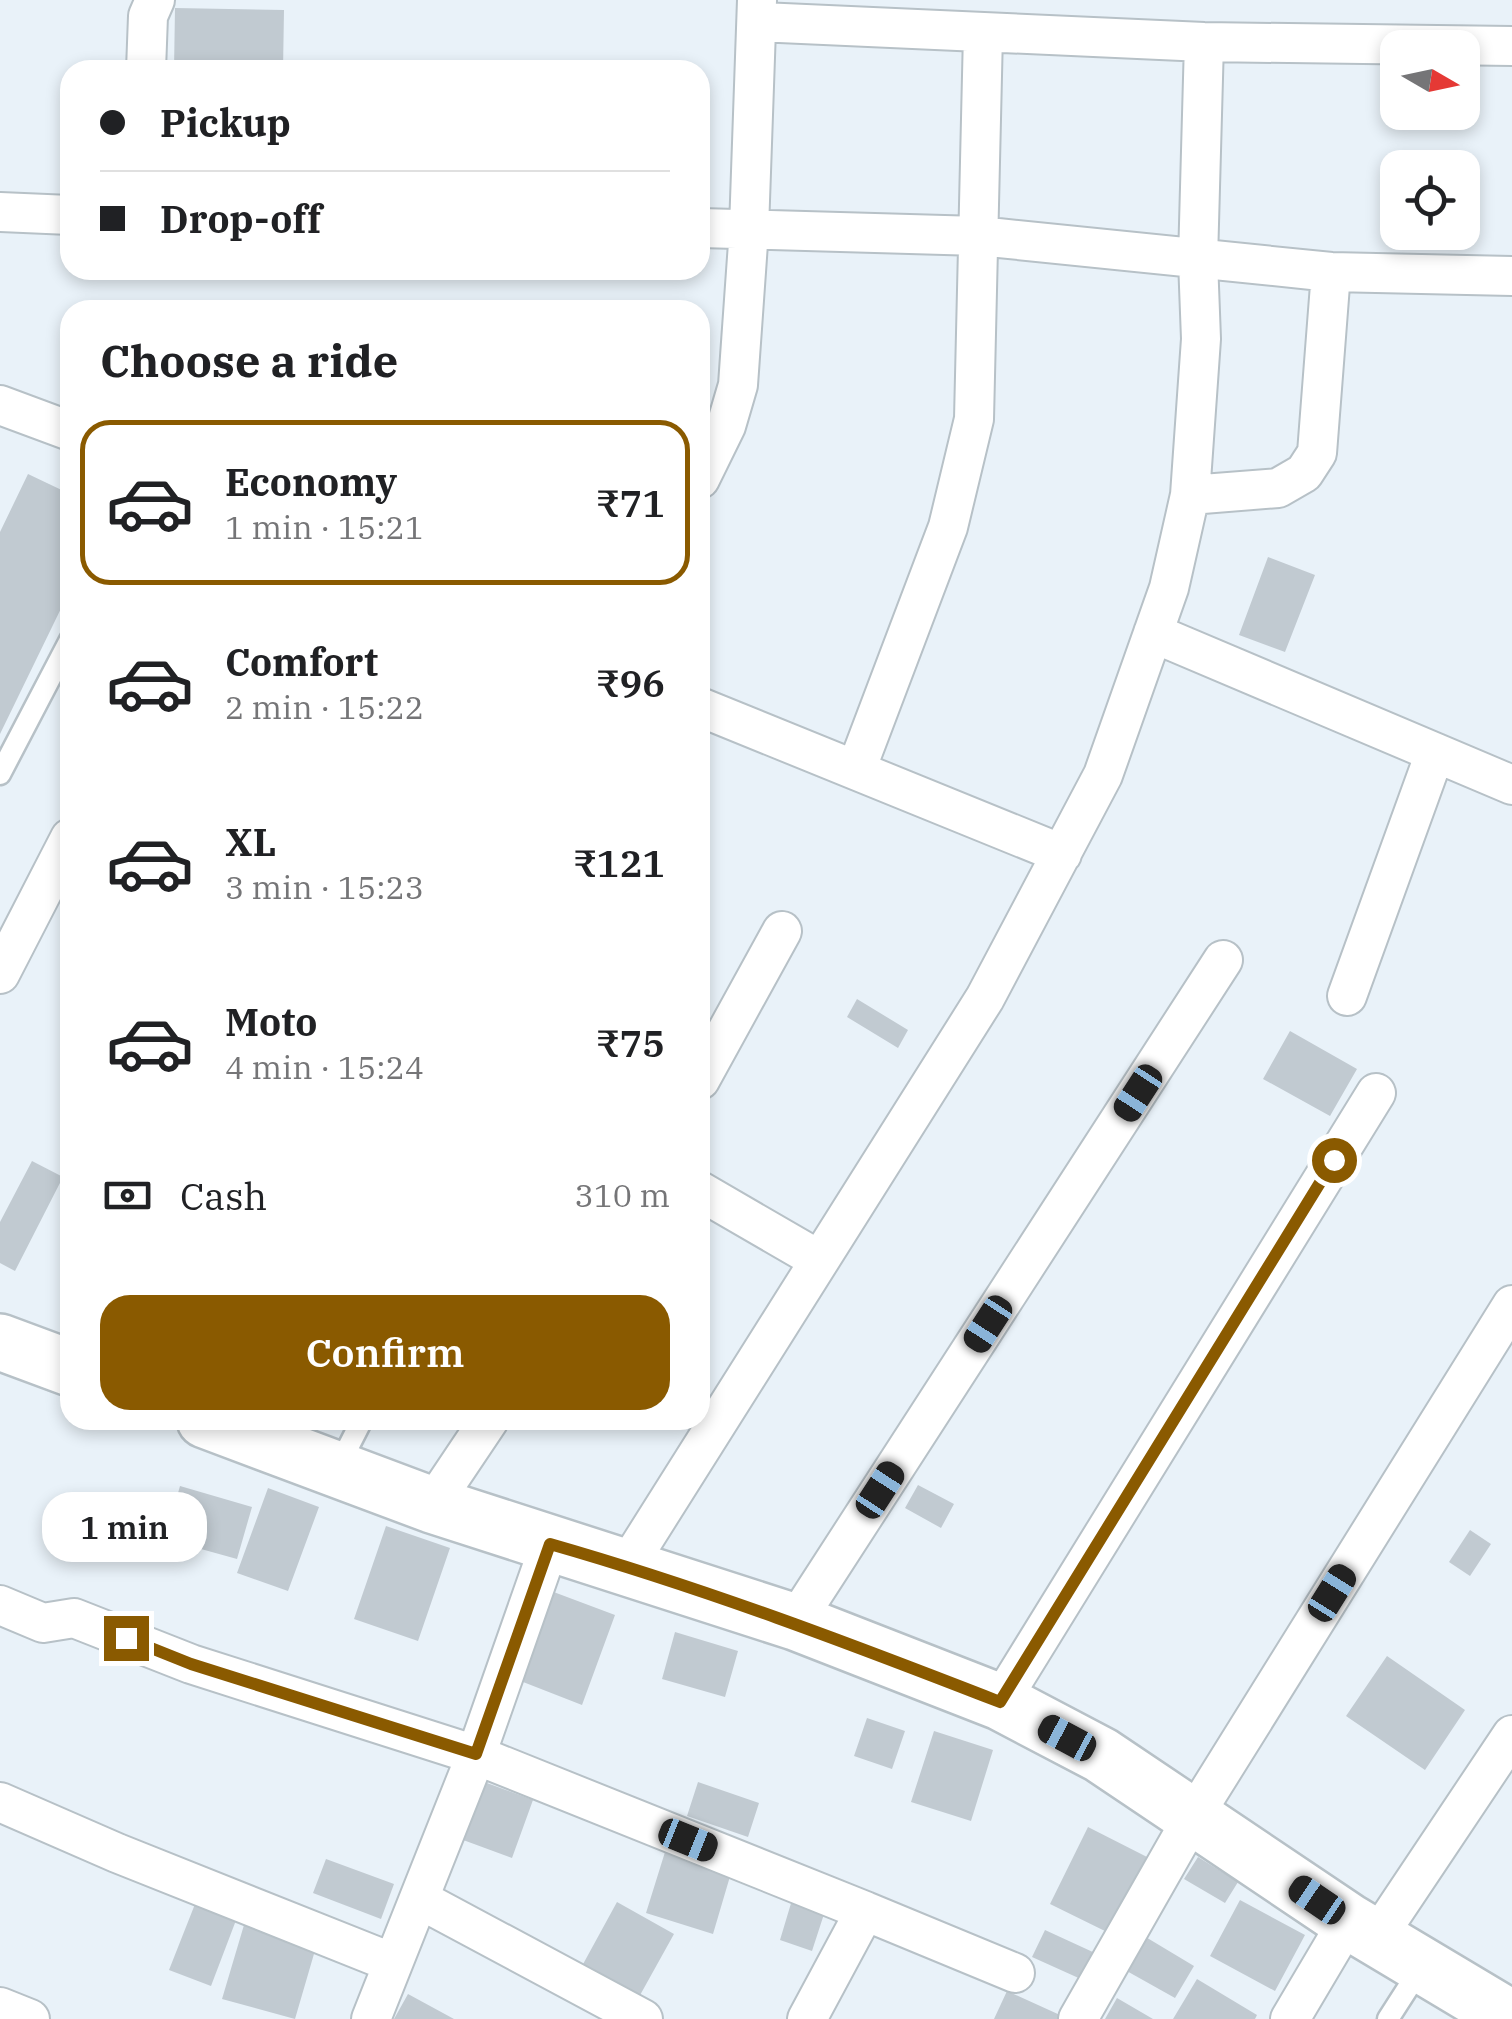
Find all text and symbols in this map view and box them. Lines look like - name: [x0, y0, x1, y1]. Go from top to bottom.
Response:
- north arrow: [1380, 30, 1480, 130]
- map controls: [1380, 30, 1480, 250]
- text: Pickup: [160, 98, 291, 147]
- button: locate: [1380, 150, 1480, 250]
- text: Drop-off: [160, 194, 322, 243]
- text: Choose a ride: [100, 331, 398, 389]
- text: Economy: [225, 457, 397, 506]
- icon: car: [105, 458, 195, 548]
- text: ₹71: [595, 478, 665, 527]
- text: 1 min · 15:21: [225, 506, 424, 548]
- text: Comfort: [225, 637, 378, 686]
- icon: car: [105, 638, 195, 728]
- text: ₹96: [595, 658, 665, 707]
- text: 2 min · 15:22: [225, 686, 424, 728]
- text: XL: [225, 817, 276, 866]
- icon: car: [105, 818, 195, 908]
- text: ₹121: [573, 838, 665, 887]
- text: 3 min · 15:23: [225, 866, 424, 908]
- text: Moto: [225, 997, 317, 1046]
- icon: car: [105, 998, 195, 1088]
- text: ₹75: [595, 1018, 665, 1067]
- text: 4 min · 15:24: [225, 1046, 424, 1088]
- car: [1109, 1060, 1167, 1126]
- route start: [1312, 1138, 1357, 1183]
- icon: cash: [100, 1168, 155, 1223]
- text: Cash: [180, 1171, 267, 1220]
- text: 310 m: [574, 1174, 670, 1216]
- car: [959, 1291, 1017, 1357]
- button: Confirm: [100, 1295, 670, 1410]
- car: [851, 1457, 909, 1523]
- callout: 1 min: [44, 1493, 208, 1563]
- text: 1 min: [80, 1506, 169, 1548]
- car: [1303, 1560, 1361, 1626]
- route end: [104, 1616, 149, 1661]
- car: [1033, 1711, 1101, 1765]
- car: [655, 1815, 721, 1865]
- car: [1284, 1871, 1350, 1929]

